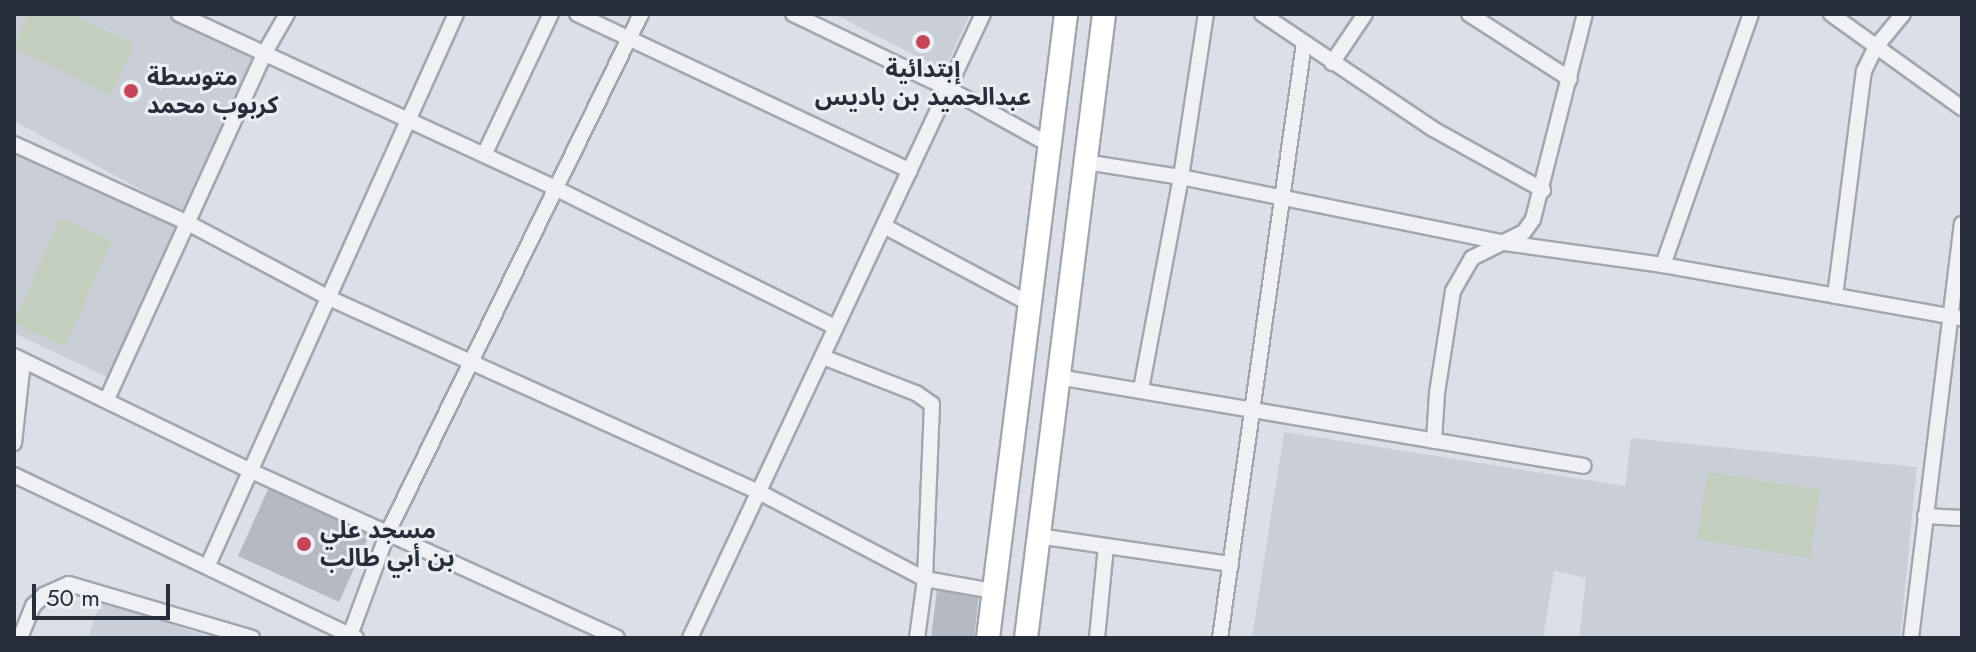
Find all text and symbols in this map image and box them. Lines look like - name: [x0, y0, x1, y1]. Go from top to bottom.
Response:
- marker: إبتدائية عبدالحميد بن باديس: [914, 33, 932, 51]
- place label: إبتدائية عبدالحميد بن باديس: [815, 55, 1031, 111]
- place label: متوسطة كربوب محمد: [147, 63, 278, 119]
- marker: متوسطة كربوب محمد: [122, 82, 140, 100]
- place label: مسجد علي بن أبي طالب: [320, 516, 454, 572]
- marker: مسجد علي بن أبي طالب: [295, 535, 313, 553]
- scale bar: [36, 568, 174, 618]
- text: 50 m: [46, 580, 100, 615]

